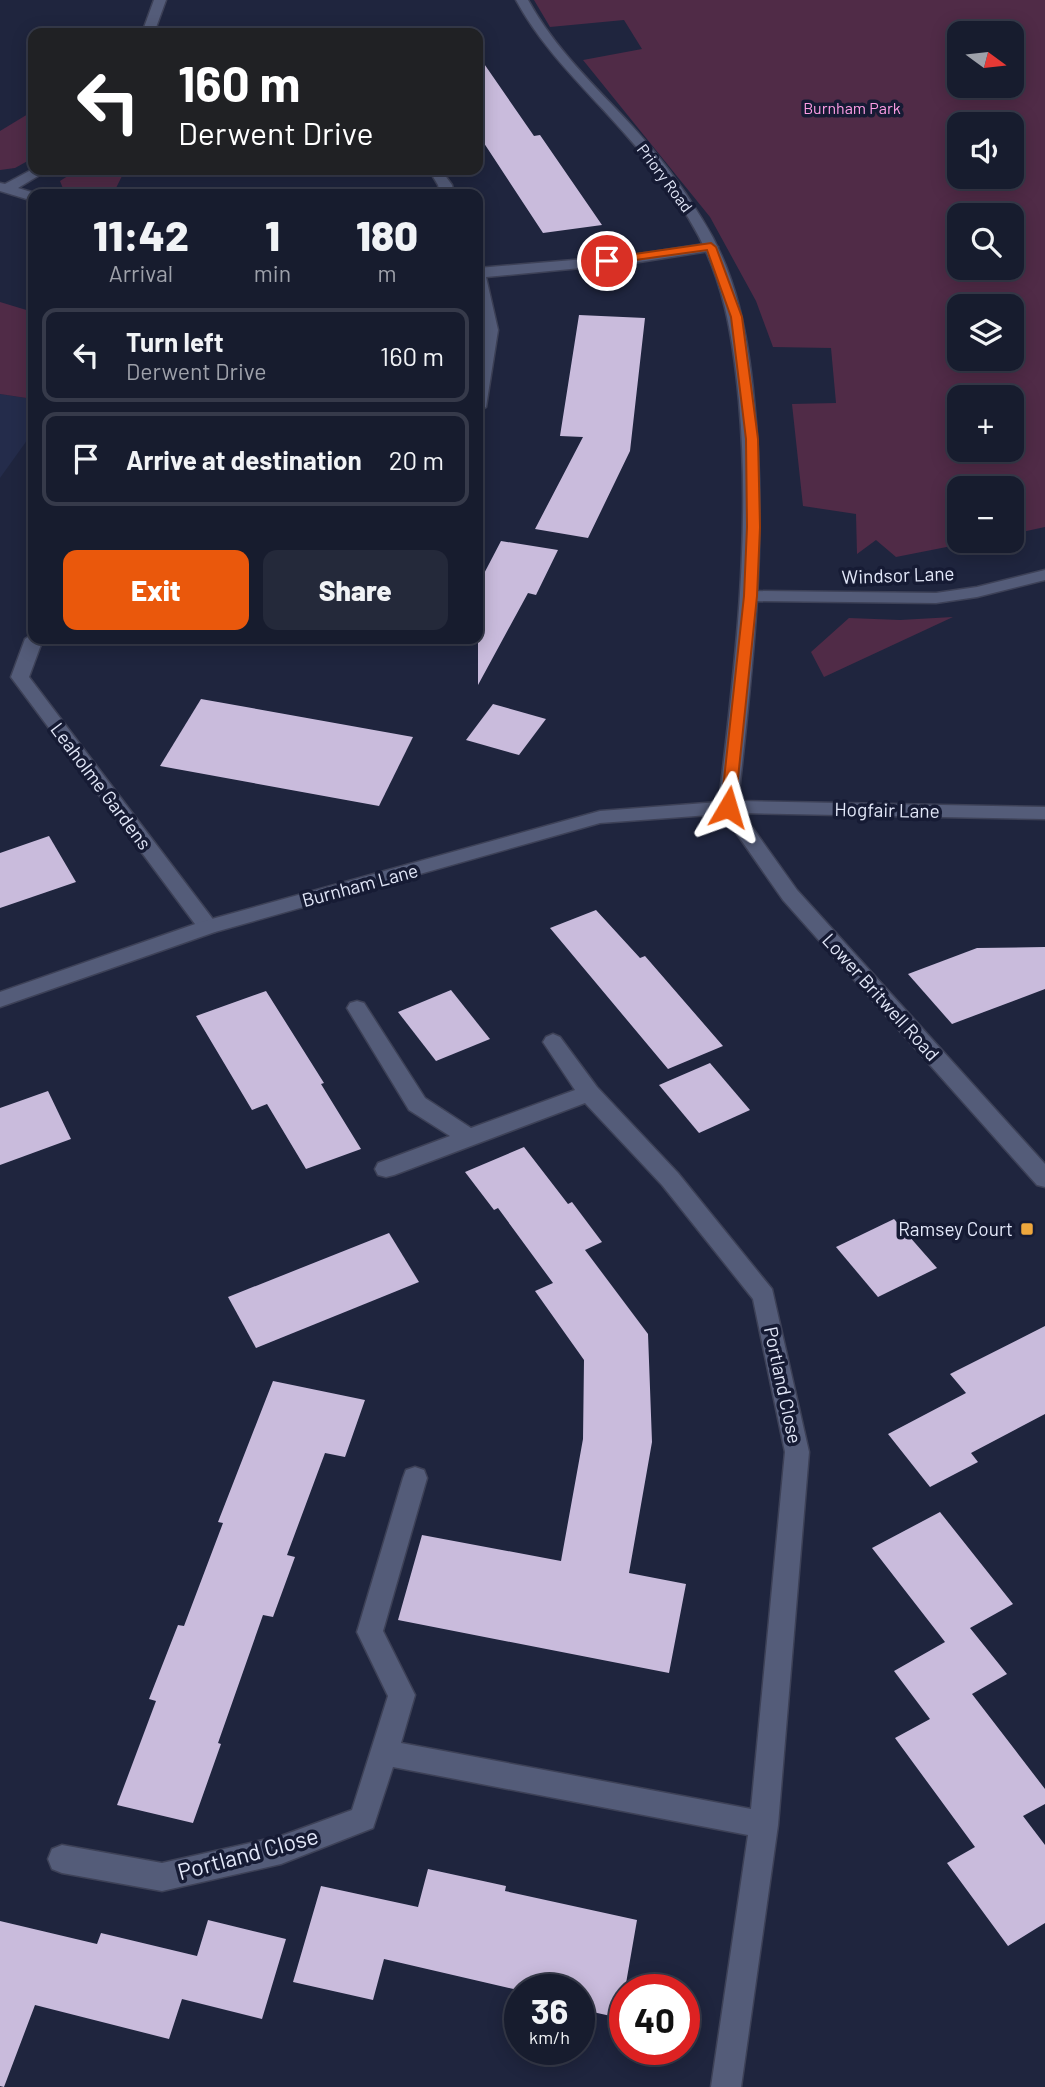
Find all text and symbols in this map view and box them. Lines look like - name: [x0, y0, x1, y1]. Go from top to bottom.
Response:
- north arrow: [947, 21, 1024, 98]
- map controls: [947, 21, 1024, 553]
- text: 160 m: [178, 53, 300, 112]
- icon: left: [63, 56, 154, 147]
- park label: Burnham Park: [803, 98, 901, 117]
- button: sound: [947, 112, 1024, 189]
- text: Derwent Drive: [178, 113, 374, 151]
- street label: Priory Road: [634, 140, 697, 215]
- button: search: [947, 203, 1024, 280]
- text: 11:42: [93, 209, 189, 259]
- text: 1: [265, 209, 280, 259]
- text: 180: [356, 209, 418, 259]
- pin: [577, 231, 637, 291]
- icon: arrive: [588, 242, 626, 280]
- text: Arrival: [109, 259, 173, 287]
- text: min: [254, 259, 291, 287]
- text: m: [378, 259, 397, 287]
- button: layers: [947, 294, 1024, 371]
- text: Turn left: [126, 326, 224, 357]
- icon: left: [67, 336, 105, 374]
- text: 160 m: [380, 340, 444, 371]
- text: Derwent Drive: [126, 357, 267, 385]
- button: +: [947, 385, 1024, 462]
- icon: arrive: [67, 440, 105, 478]
- text: Arrive at destination: [126, 444, 362, 475]
- text: 20 m: [389, 444, 444, 475]
- button: −: [947, 476, 1024, 553]
- button: Exit: [63, 550, 249, 630]
- button: Share: [263, 550, 448, 630]
- street label: Windsor Lane: [841, 561, 955, 588]
- street label: Leaholme Gardens: [46, 718, 157, 854]
- position arrow: [691, 770, 765, 844]
- street label: Hogfair Lane: [834, 797, 940, 822]
- street label: Burnham Lane: [299, 858, 420, 911]
- street label: Lower Britwell Road: [818, 928, 945, 1065]
- place label: Ramsey Court: [898, 1217, 1013, 1240]
- marker: Ramsey Court: [1019, 1221, 1035, 1237]
- street label: Portland Close: [760, 1324, 807, 1446]
- street label: Portland Close: [174, 1821, 321, 1885]
- speed limit sign: 40: [609, 1974, 700, 2065]
- text: 36: [531, 1989, 568, 2031]
- text: km/h: [529, 2026, 570, 2048]

